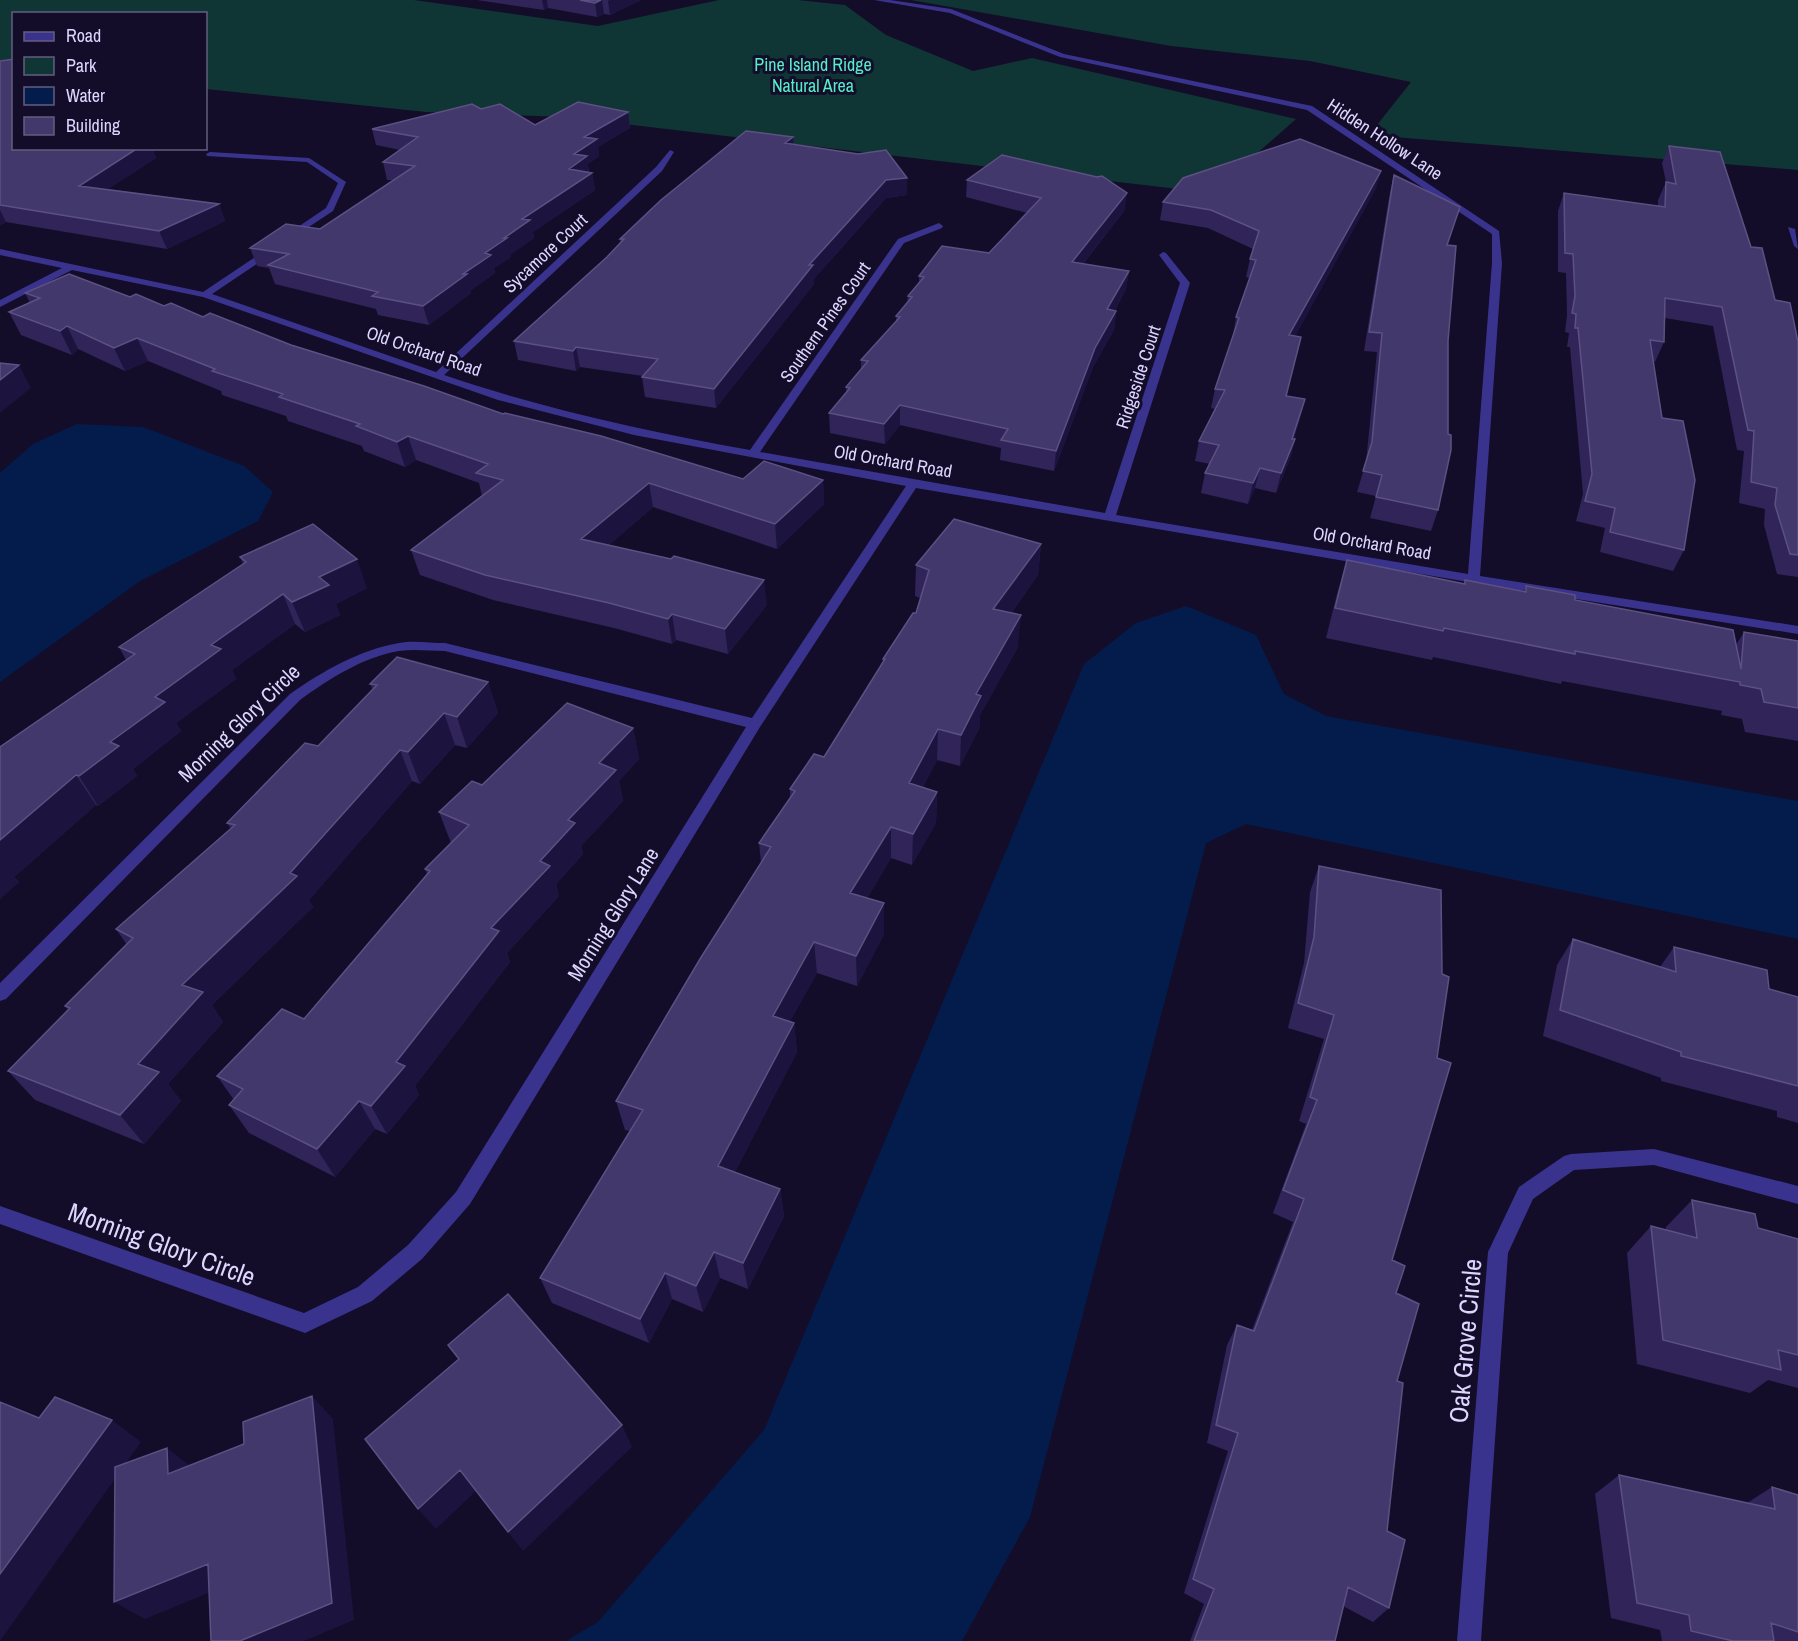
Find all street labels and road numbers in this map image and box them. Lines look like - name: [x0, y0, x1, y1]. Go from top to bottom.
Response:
- street label: Hidden Hollow Lane: [1322, 92, 1448, 186]
- street label: Sycamore Court: [497, 207, 593, 299]
- street label: Southern Pines Court: [774, 257, 876, 387]
- street label: Old Orchard Road: [363, 320, 485, 382]
- street label: Ridgeside Court: [1110, 322, 1166, 432]
- street label: Old Orchard Road: [832, 438, 954, 484]
- street label: Old Orchard Road: [1311, 520, 1433, 566]
- street label: Morning Glory Circle: [172, 657, 306, 789]
- street label: Morning Glory Lane: [560, 842, 666, 986]
- street label: Morning Glory Circle: [64, 1194, 260, 1294]
- street label: Oak Grove Circle: [1440, 1257, 1490, 1425]

